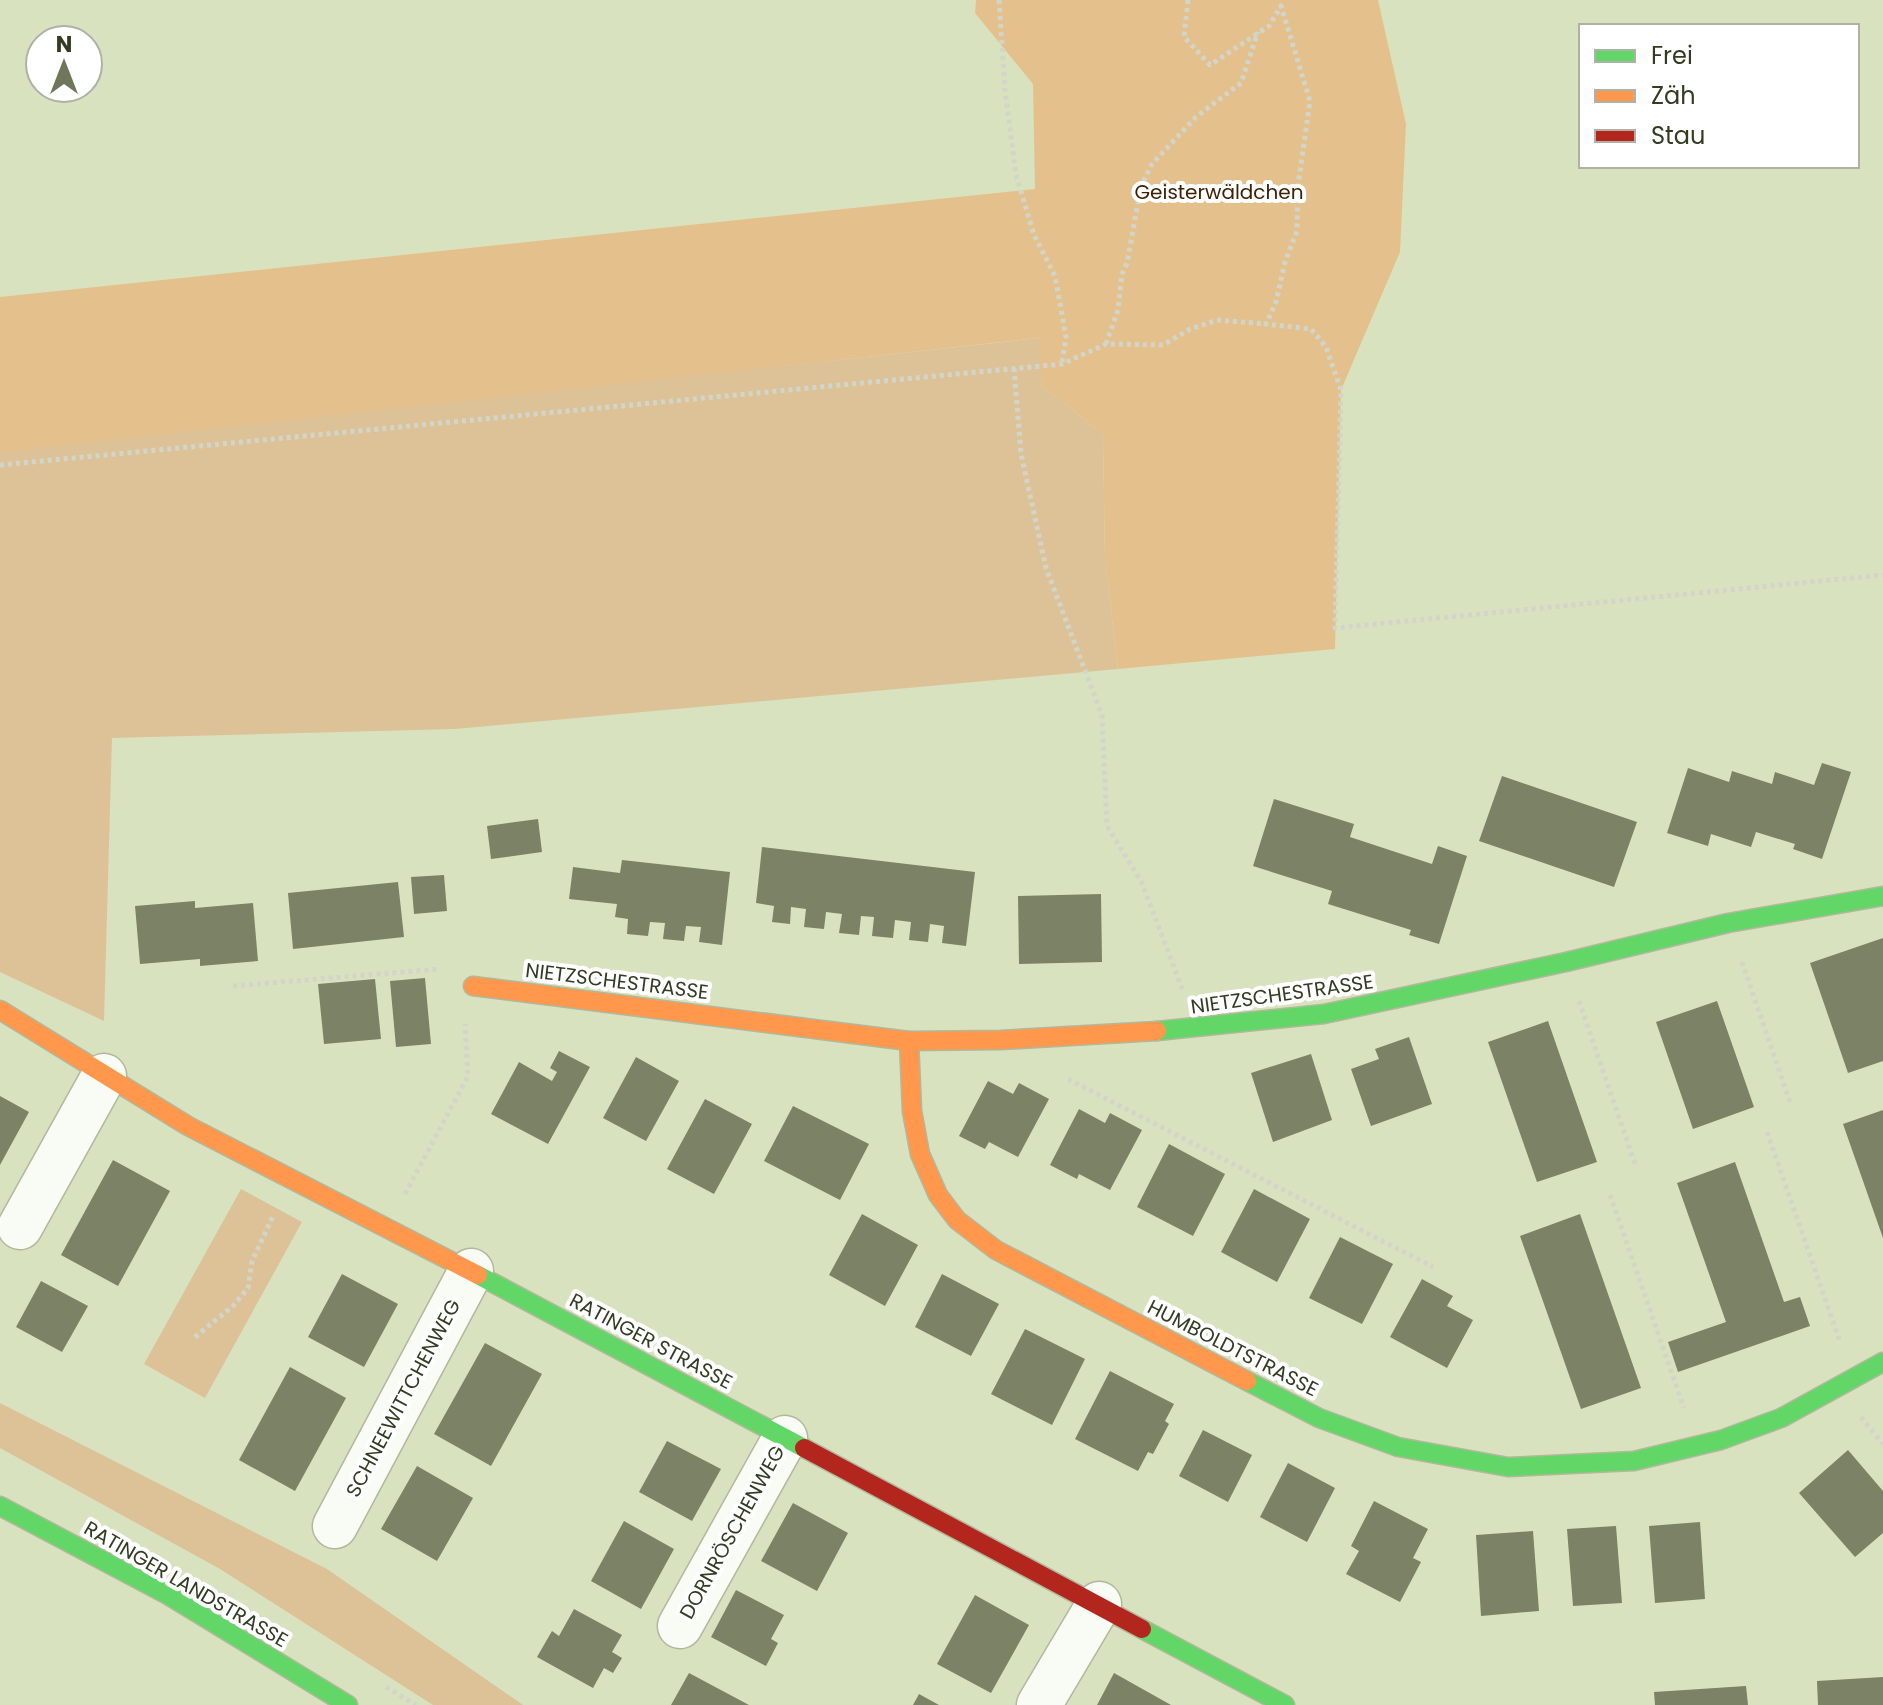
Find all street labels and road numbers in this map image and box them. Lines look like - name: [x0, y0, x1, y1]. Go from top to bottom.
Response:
- street label: NIETZSCHESTRASSE: [524, 956, 710, 1006]
- street label: NIETZSCHESTRASSE: [1189, 967, 1375, 1021]
- street label: RATINGER STRASSE: [565, 1286, 737, 1396]
- street label: HUMBOLDTSTRASSE: [1143, 1293, 1323, 1403]
- street label: SCHNEEWITTCHENWEG: [339, 1294, 467, 1502]
- street label: DORNRÖSCHENWEG: [673, 1440, 791, 1624]
- street label: RATINGER LANDSTRASSE: [79, 1514, 293, 1654]

